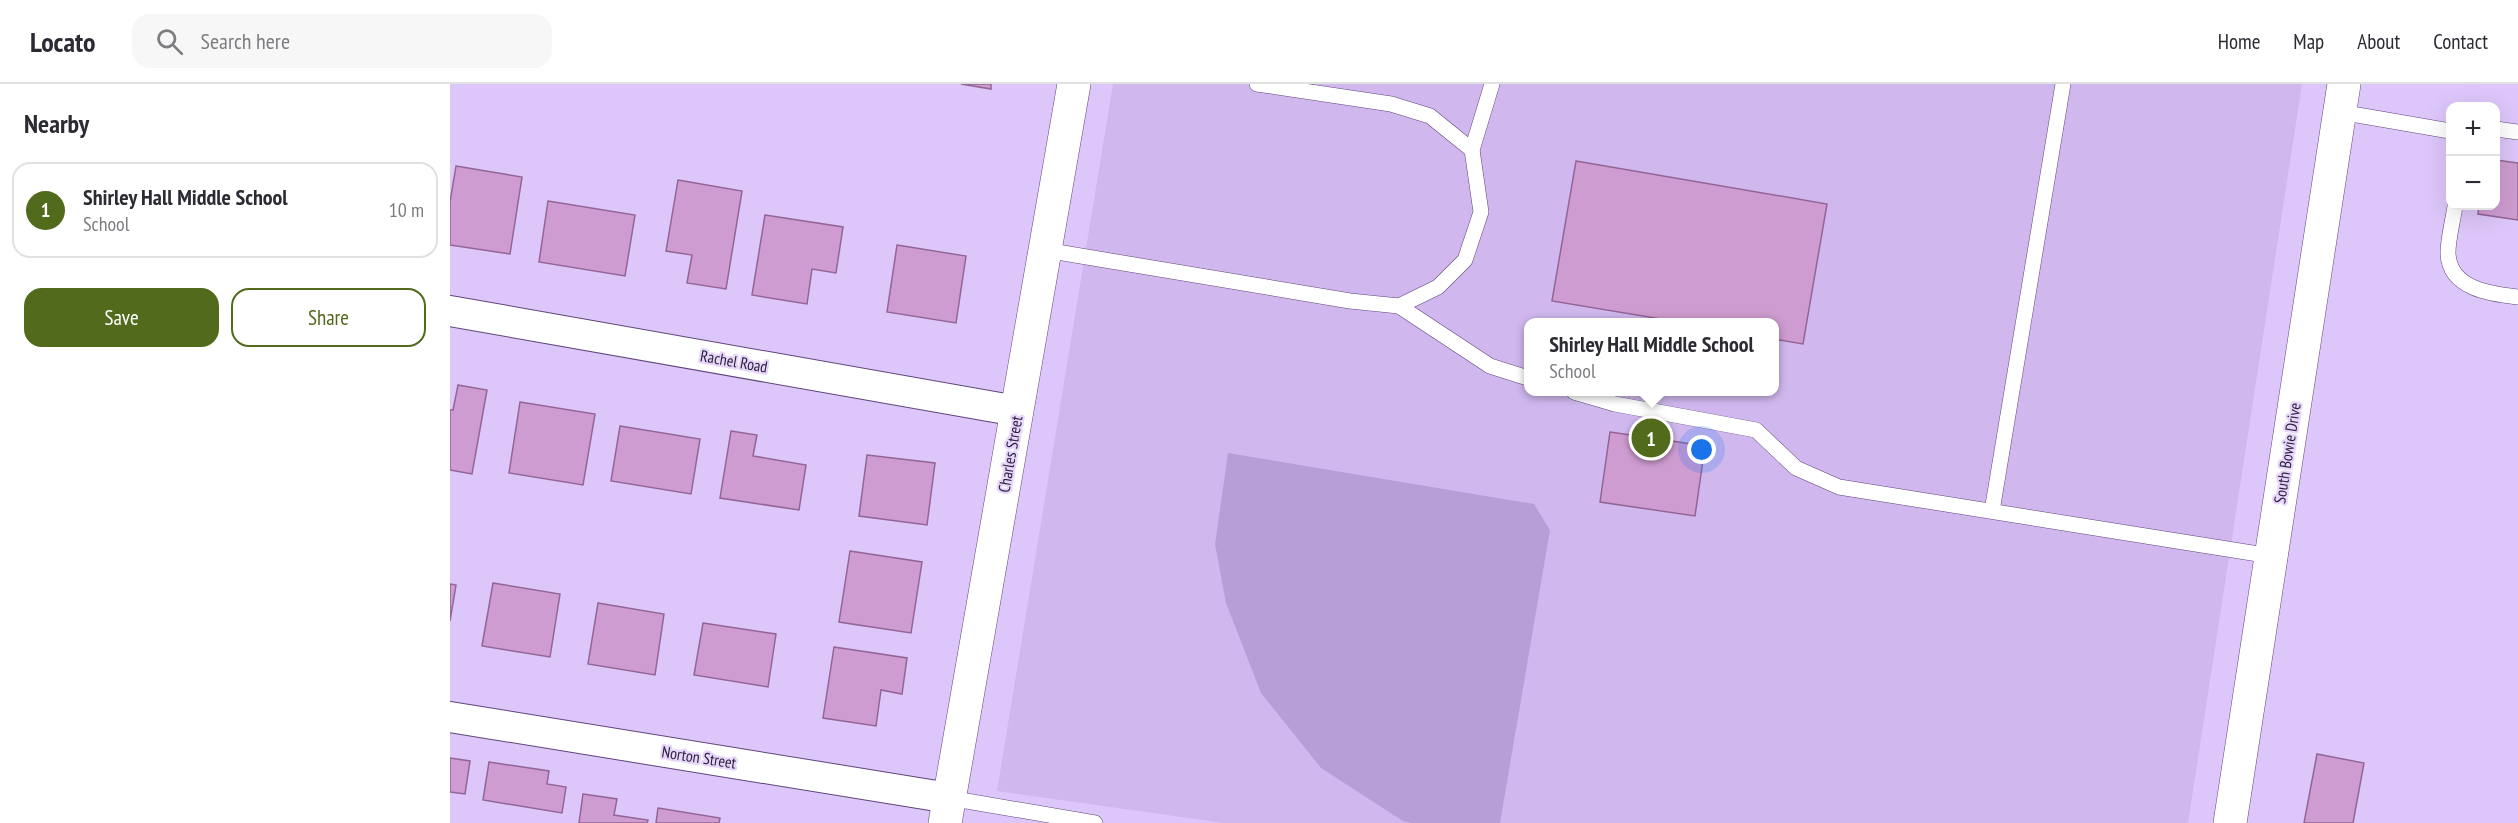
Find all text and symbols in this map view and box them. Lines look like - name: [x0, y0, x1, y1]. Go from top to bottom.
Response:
- search box: [132, 14, 552, 68]
- text: Locato: [30, 23, 96, 60]
- icon: search: [153, 25, 186, 58]
- text: Search here: [201, 27, 290, 55]
- text: Home: [2218, 28, 2260, 55]
- text: Map: [2293, 28, 2324, 55]
- text: About: [2357, 28, 2400, 55]
- text: Contact: [2433, 28, 2488, 55]
- map controls: [2446, 102, 2500, 210]
- button: +: [2446, 102, 2500, 156]
- text: Nearby: [24, 107, 89, 140]
- button: −: [2446, 156, 2500, 210]
- text: Shirley Hall Middle School: [83, 183, 288, 211]
- text: 1: [41, 197, 50, 223]
- text: 10 m: [389, 197, 424, 223]
- text: School: [83, 211, 129, 237]
- button: Save: [24, 288, 219, 347]
- button: Share: [231, 288, 426, 347]
- popup: [1524, 318, 1779, 396]
- text: Shirley Hall Middle School: [1549, 330, 1754, 358]
- street label: Rachel Road: [699, 345, 769, 377]
- text: School: [1549, 358, 1596, 384]
- street label: South Bowie Drive: [2269, 401, 2305, 505]
- street label: Charles Street: [993, 414, 1027, 494]
- pin: 1: [1632, 416, 1670, 460]
- your location: [1687, 435, 1716, 464]
- street label: Norton Street: [660, 741, 738, 773]

